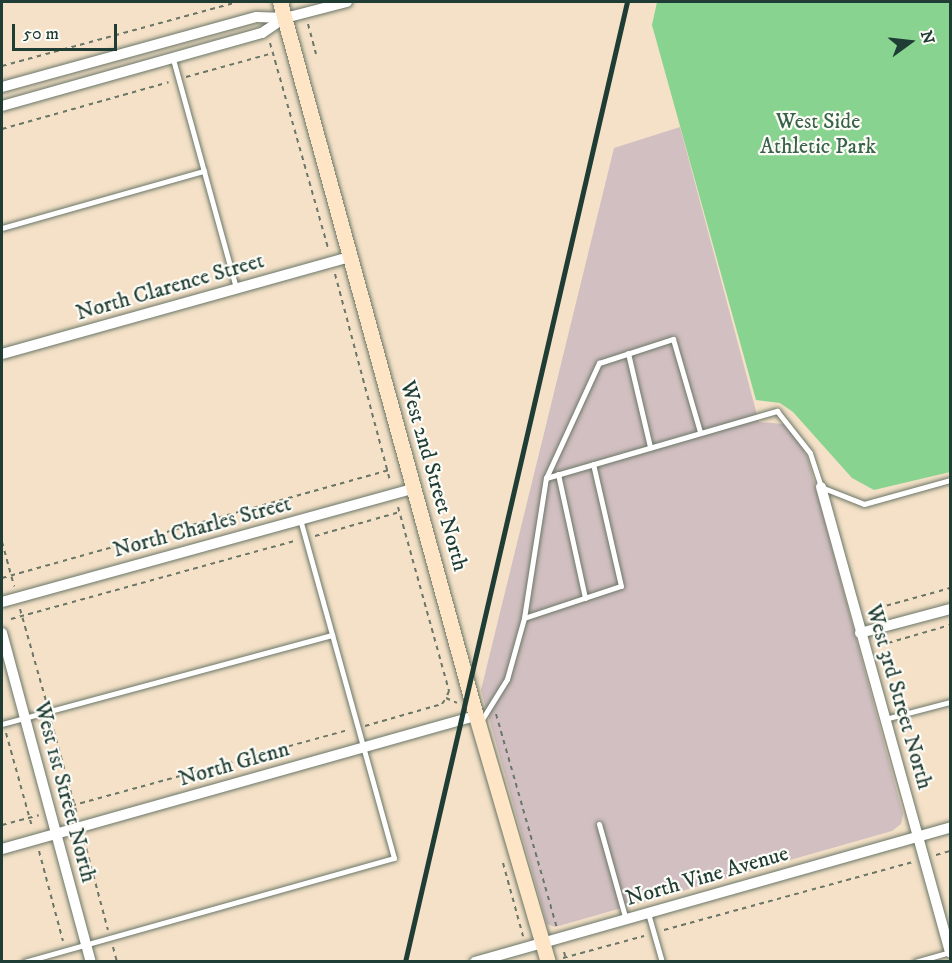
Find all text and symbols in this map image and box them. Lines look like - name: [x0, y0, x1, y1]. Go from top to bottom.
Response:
- scale bar: [15, 12, 120, 50]
- north arrow: [880, 12, 940, 72]
- text: 50 m: [23, 23, 59, 45]
- text: N: [916, 28, 939, 46]
- park label: West Side Athletic Park: [760, 108, 876, 160]
- street label: North Clarence Street: [73, 248, 267, 326]
- street label: West 2nd Street North: [394, 378, 474, 574]
- street label: North Charles Street: [110, 491, 294, 563]
- street label: West 3rd Street North: [860, 602, 938, 792]
- street label: West 1st Street North: [28, 699, 102, 885]
- street label: North Glenn: [176, 736, 292, 792]
- street label: North Vine Avenue: [623, 840, 791, 912]

